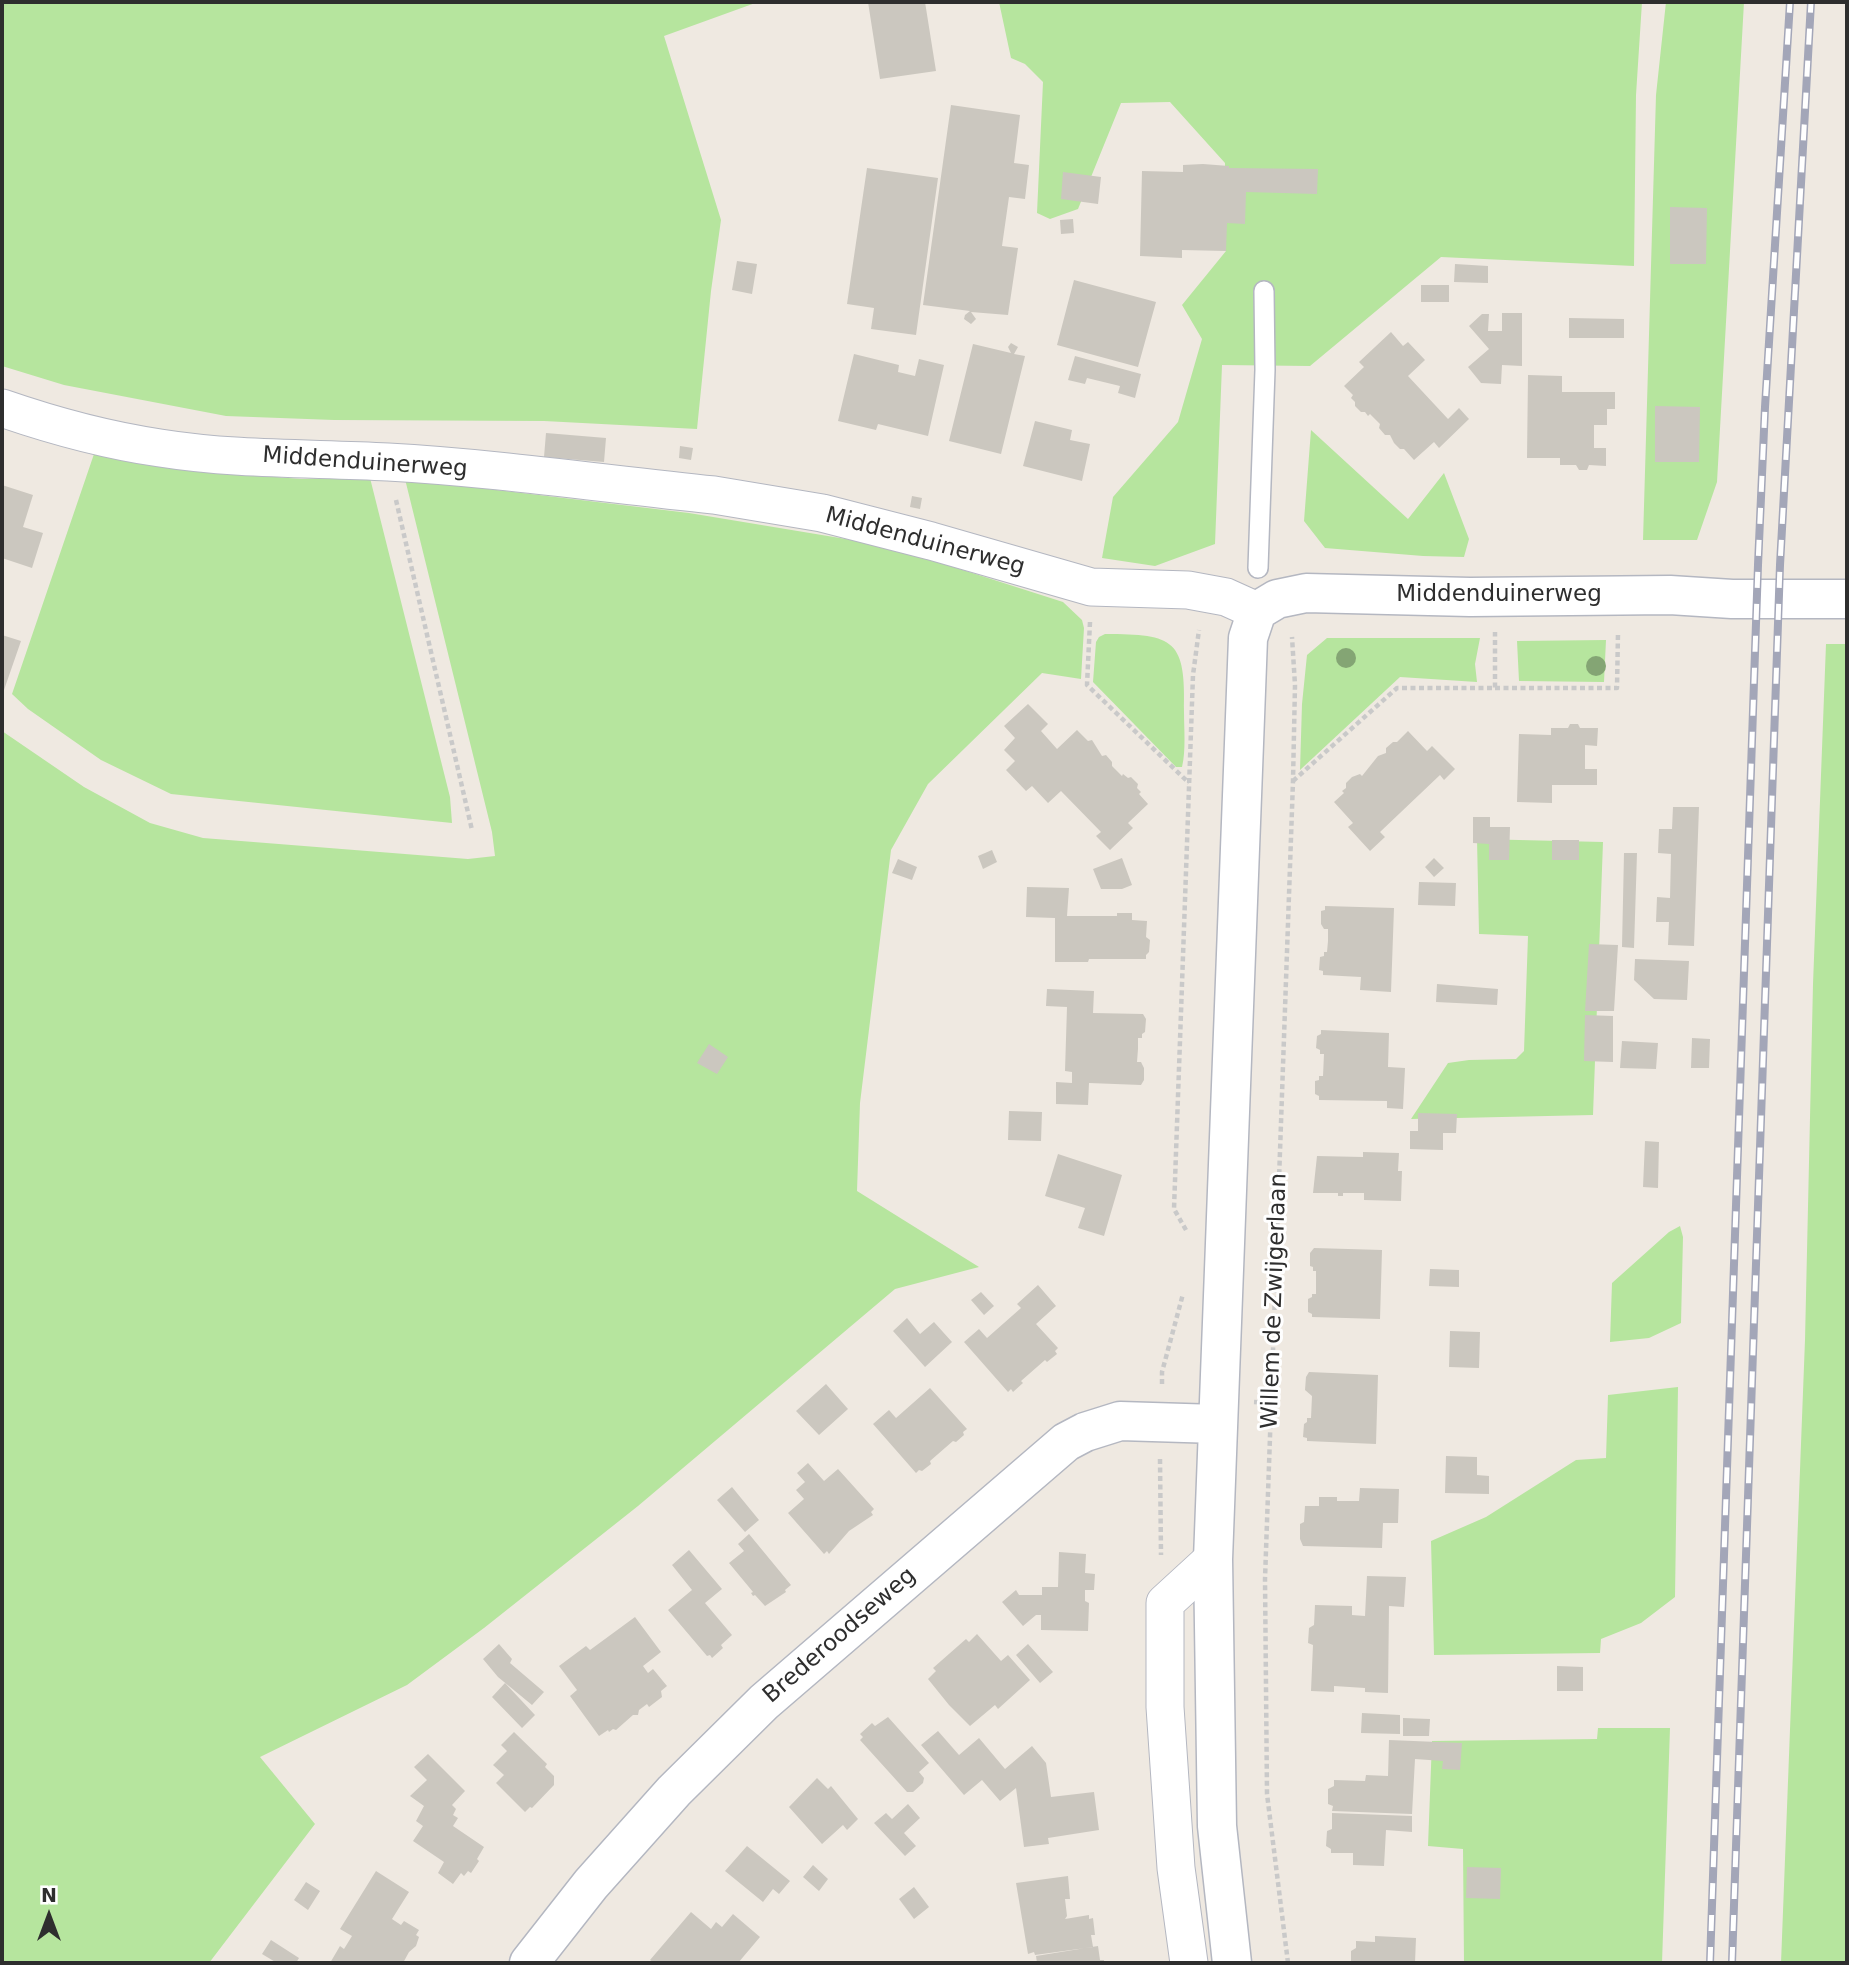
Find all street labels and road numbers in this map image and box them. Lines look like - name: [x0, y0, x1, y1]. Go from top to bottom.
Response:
- street label: Middenduinerweg: [262, 442, 468, 484]
- street label: Middenduinerweg: [822, 502, 1028, 582]
- street label: Middenduinerweg: [1396, 581, 1602, 609]
- street label: Willem de Zwijgerlaan: [1257, 1173, 1293, 1429]
- street label: Brederoodseweg: [758, 1562, 922, 1710]

